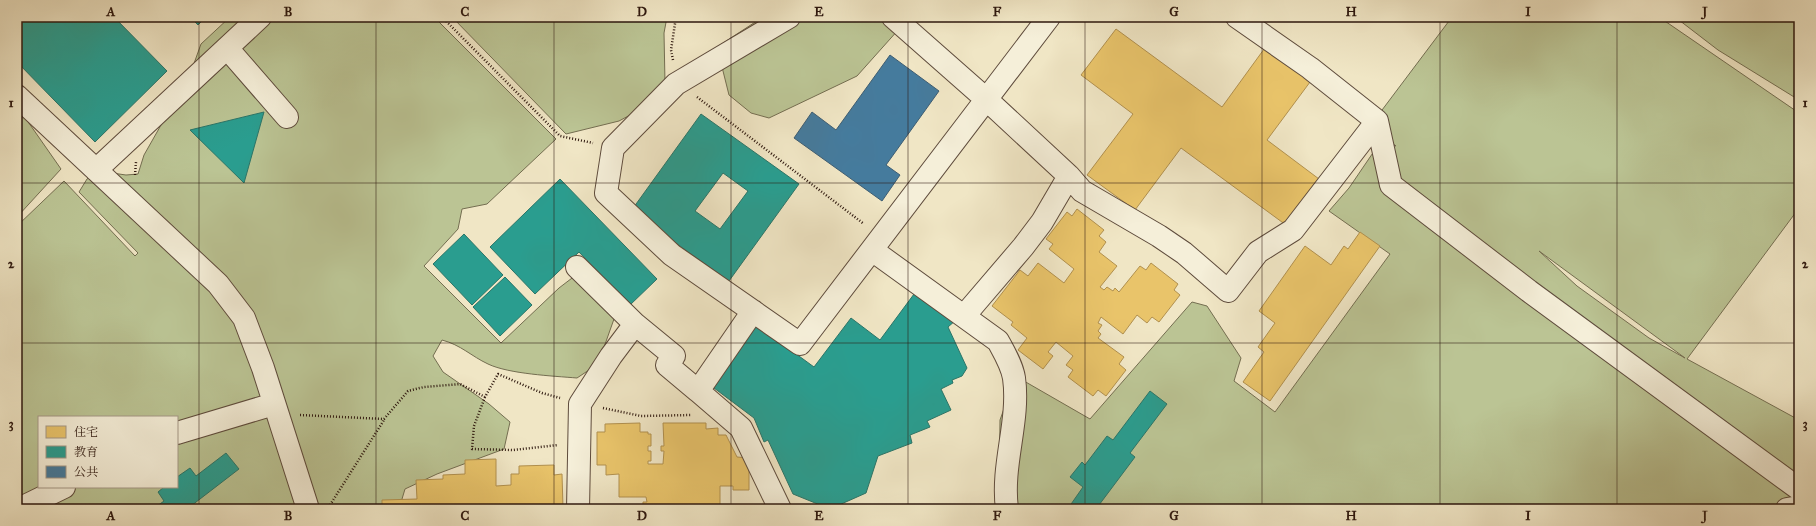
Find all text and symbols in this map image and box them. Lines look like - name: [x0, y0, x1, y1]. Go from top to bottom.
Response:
- text: A: [106, 4, 116, 20]
- text: B: [284, 4, 293, 20]
- text: C: [461, 4, 470, 20]
- text: D: [637, 4, 647, 20]
- text: E: [814, 4, 824, 20]
- text: F: [993, 4, 1002, 20]
- text: G: [1169, 4, 1179, 20]
- text: H: [1345, 4, 1357, 20]
- text: I: [1525, 4, 1531, 20]
- text: J: [1700, 4, 1708, 20]
- text: 1: [8, 95, 14, 111]
- text: 1: [1802, 95, 1808, 111]
- text: 2: [8, 256, 15, 272]
- text: 2: [1802, 256, 1809, 272]
- text: 3: [8, 416, 14, 432]
- legend: [38, 416, 178, 488]
- text: 3: [1802, 416, 1808, 432]
- text: 住宅: [74, 425, 98, 439]
- text: 教育: [74, 445, 98, 459]
- text: 公共: [74, 465, 98, 479]
- text: A: [106, 508, 116, 524]
- text: B: [284, 508, 293, 524]
- text: C: [461, 508, 470, 524]
- text: D: [637, 508, 647, 524]
- text: E: [814, 508, 824, 524]
- text: F: [993, 508, 1002, 524]
- text: G: [1169, 508, 1179, 524]
- text: H: [1345, 508, 1357, 524]
- text: I: [1525, 508, 1531, 524]
- text: J: [1700, 508, 1708, 524]

